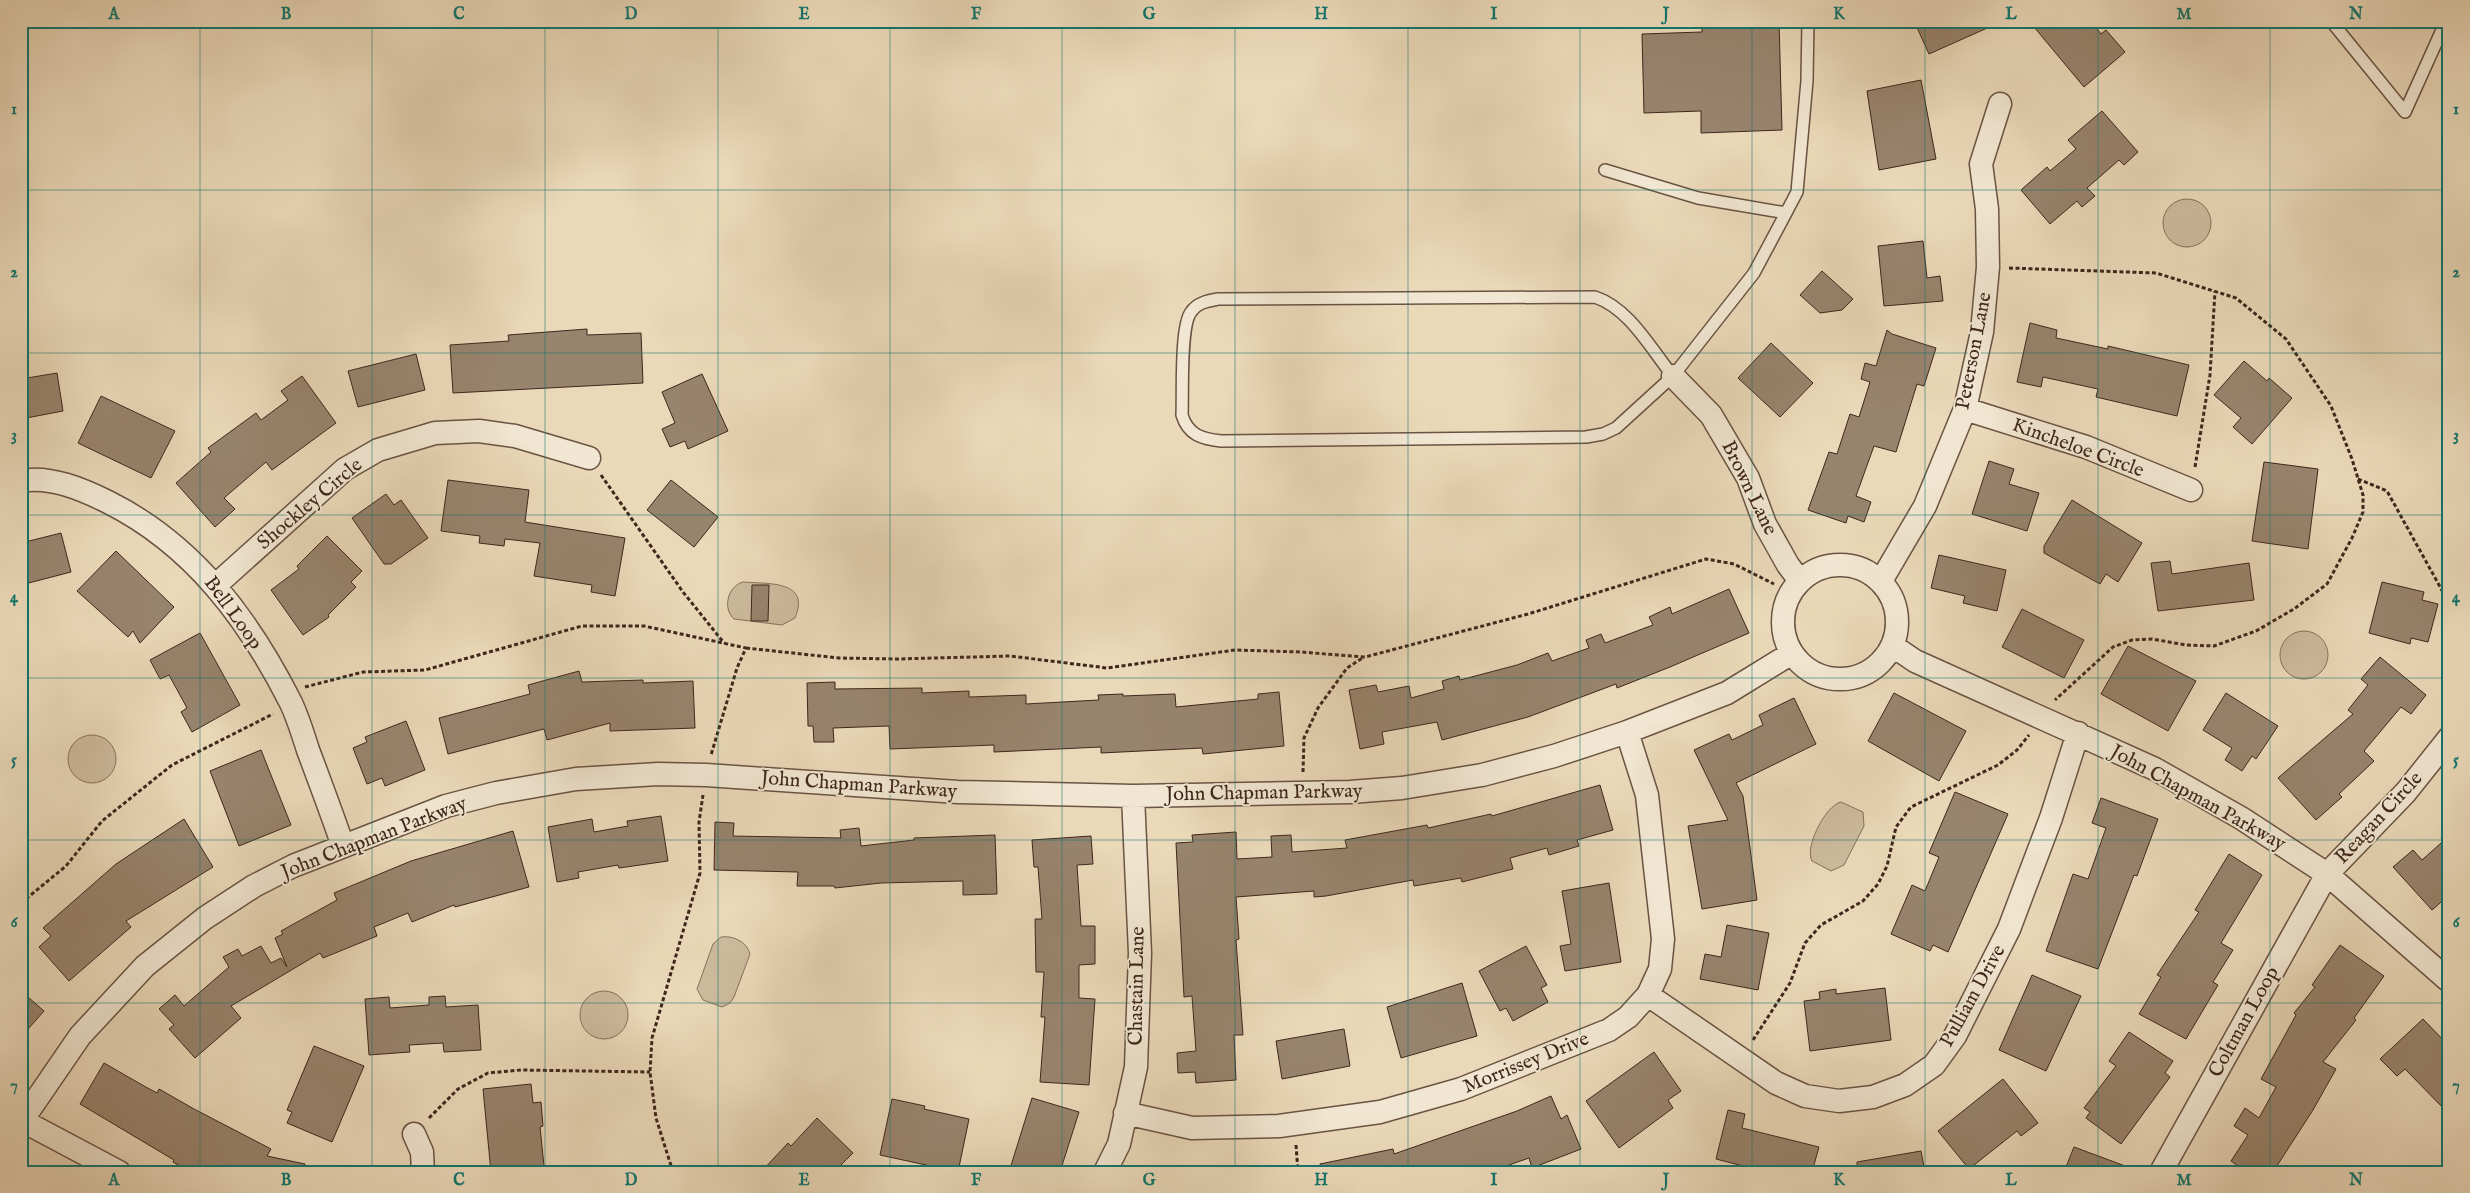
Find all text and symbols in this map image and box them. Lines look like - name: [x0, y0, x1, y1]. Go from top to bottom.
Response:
- text: A: [108, 5, 121, 25]
- text: B: [281, 5, 292, 25]
- text: C: [453, 5, 465, 25]
- text: D: [625, 5, 638, 25]
- text: E: [798, 5, 810, 25]
- text: F: [971, 5, 982, 25]
- text: G: [1143, 5, 1156, 25]
- text: H: [1314, 5, 1328, 25]
- text: I: [1491, 5, 1498, 25]
- text: J: [1661, 5, 1670, 25]
- text: K: [1833, 5, 1846, 25]
- text: L: [2005, 5, 2017, 25]
- text: M: [2176, 5, 2192, 25]
- text: N: [2348, 5, 2363, 25]
- text: 1: [11, 100, 17, 120]
- text: 1: [2453, 100, 2459, 120]
- text: 2: [10, 263, 18, 283]
- text: 2: [2452, 263, 2460, 283]
- street label: Peterson Lane: [1950, 290, 1998, 412]
- street label: Kincheloe Circle: [2009, 413, 2147, 483]
- text: 3: [11, 426, 17, 446]
- text: 3: [2453, 426, 2459, 446]
- street label: Brown Lane: [1715, 437, 1783, 539]
- street label: Shockley Circle: [252, 453, 368, 555]
- street label: Bell Loop: [198, 571, 268, 655]
- text: 4: [10, 588, 19, 608]
- text: 4: [2452, 588, 2461, 608]
- street label: John Chapman Parkway: [2104, 738, 2290, 857]
- text: 5: [11, 751, 17, 771]
- text: 5: [2453, 751, 2459, 771]
- street label: John Chapman Parkway: [758, 766, 958, 804]
- street label: Reagan Circle: [2330, 767, 2428, 869]
- street label: John Chapman Parkway: [1163, 779, 1363, 807]
- street label: John Chapman Parkway: [276, 791, 470, 886]
- text: 6: [11, 913, 19, 933]
- text: 6: [2453, 913, 2461, 933]
- street label: Chastain Lane: [1123, 926, 1151, 1046]
- street label: Pulliam Drive: [1935, 940, 2011, 1052]
- street label: Coltman Loop: [2203, 962, 2285, 1082]
- street label: Morrissey Drive: [1459, 1026, 1593, 1100]
- text: 7: [10, 1076, 18, 1096]
- text: 7: [2452, 1076, 2460, 1096]
- text: A: [108, 1171, 121, 1191]
- text: B: [281, 1171, 292, 1191]
- text: C: [453, 1171, 465, 1191]
- text: D: [625, 1171, 638, 1191]
- text: E: [798, 1171, 810, 1191]
- text: F: [971, 1171, 982, 1191]
- text: G: [1143, 1171, 1156, 1191]
- text: H: [1314, 1171, 1328, 1191]
- text: I: [1491, 1171, 1498, 1191]
- text: J: [1661, 1171, 1670, 1191]
- text: K: [1833, 1171, 1846, 1191]
- text: L: [2005, 1171, 2017, 1191]
- text: M: [2176, 1171, 2192, 1191]
- text: N: [2348, 1171, 2363, 1191]

